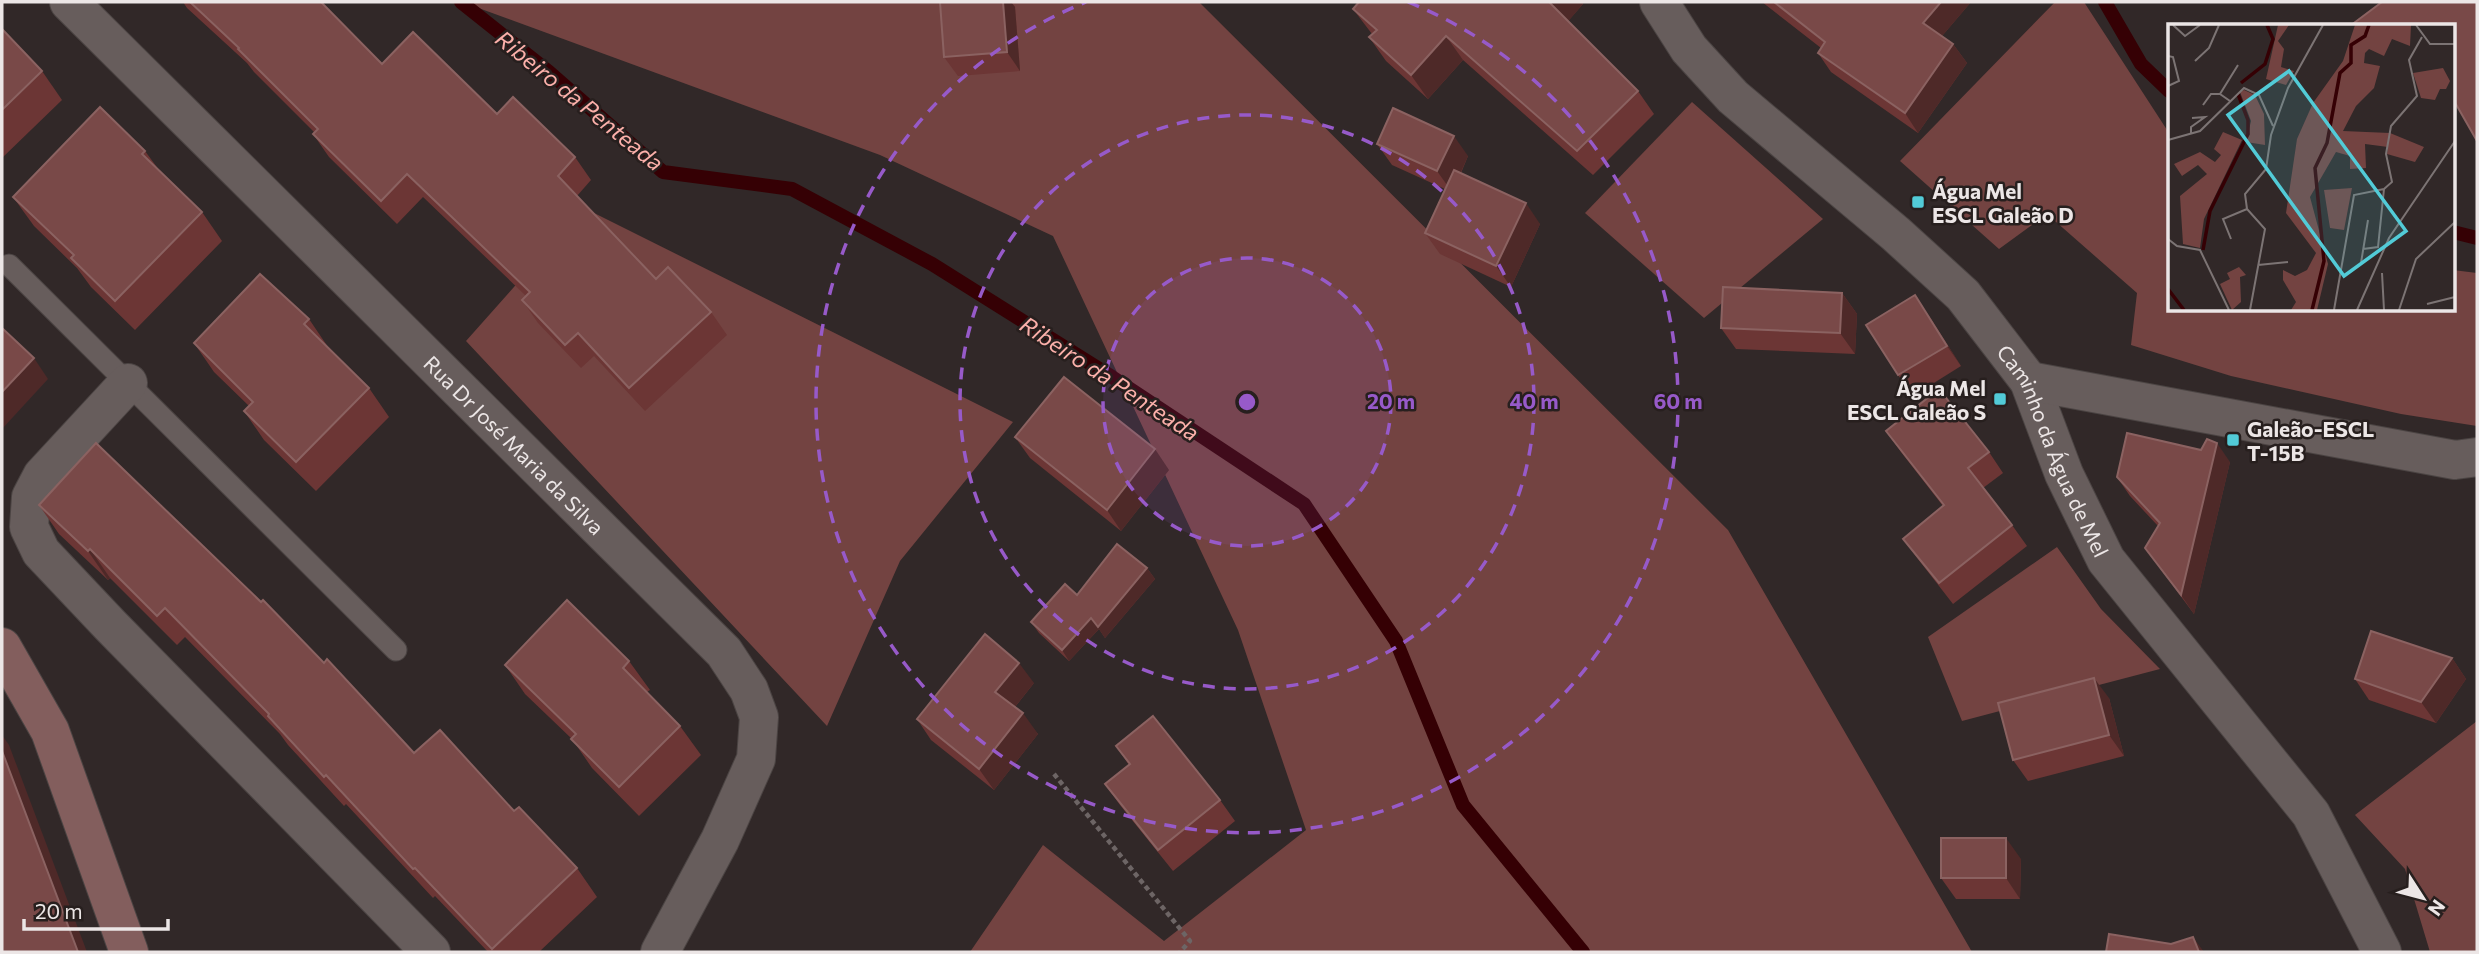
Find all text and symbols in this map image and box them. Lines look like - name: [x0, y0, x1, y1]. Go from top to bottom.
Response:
- water label: Ribeiro da Penteada: [490, 24, 670, 176]
- inset map: [2168, 24, 2454, 312]
- place label: Água Mel ESCL Galeão D: [1932, 178, 2074, 227]
- marker: Água Mel ESCL Galeão D: [1910, 194, 1926, 210]
- water label: Ribeiro da Penteada: [1015, 310, 1205, 446]
- street label: Caminho da Água de Mel: [1993, 339, 2115, 561]
- street label: Rua Dr José Maria da Silva: [420, 350, 610, 539]
- place label: Água Mel ESCL Galeão S: [1847, 375, 1986, 424]
- text: 20 m: [1367, 388, 1415, 413]
- text: 40 m: [1509, 388, 1559, 413]
- text: 60 m: [1653, 388, 1703, 413]
- centre of rings: [1235, 390, 1259, 414]
- marker: Água Mel ESCL Galeão S: [1992, 391, 2008, 407]
- place label: Galeão-ESCL T-15B: [2247, 416, 2374, 465]
- marker: Galeão-ESCL T-15B: [2225, 432, 2241, 448]
- north arrow: [2388, 863, 2458, 933]
- scale bar: [24, 888, 168, 932]
- text: N: [2424, 896, 2451, 921]
- text: 20 m: [35, 898, 83, 923]

